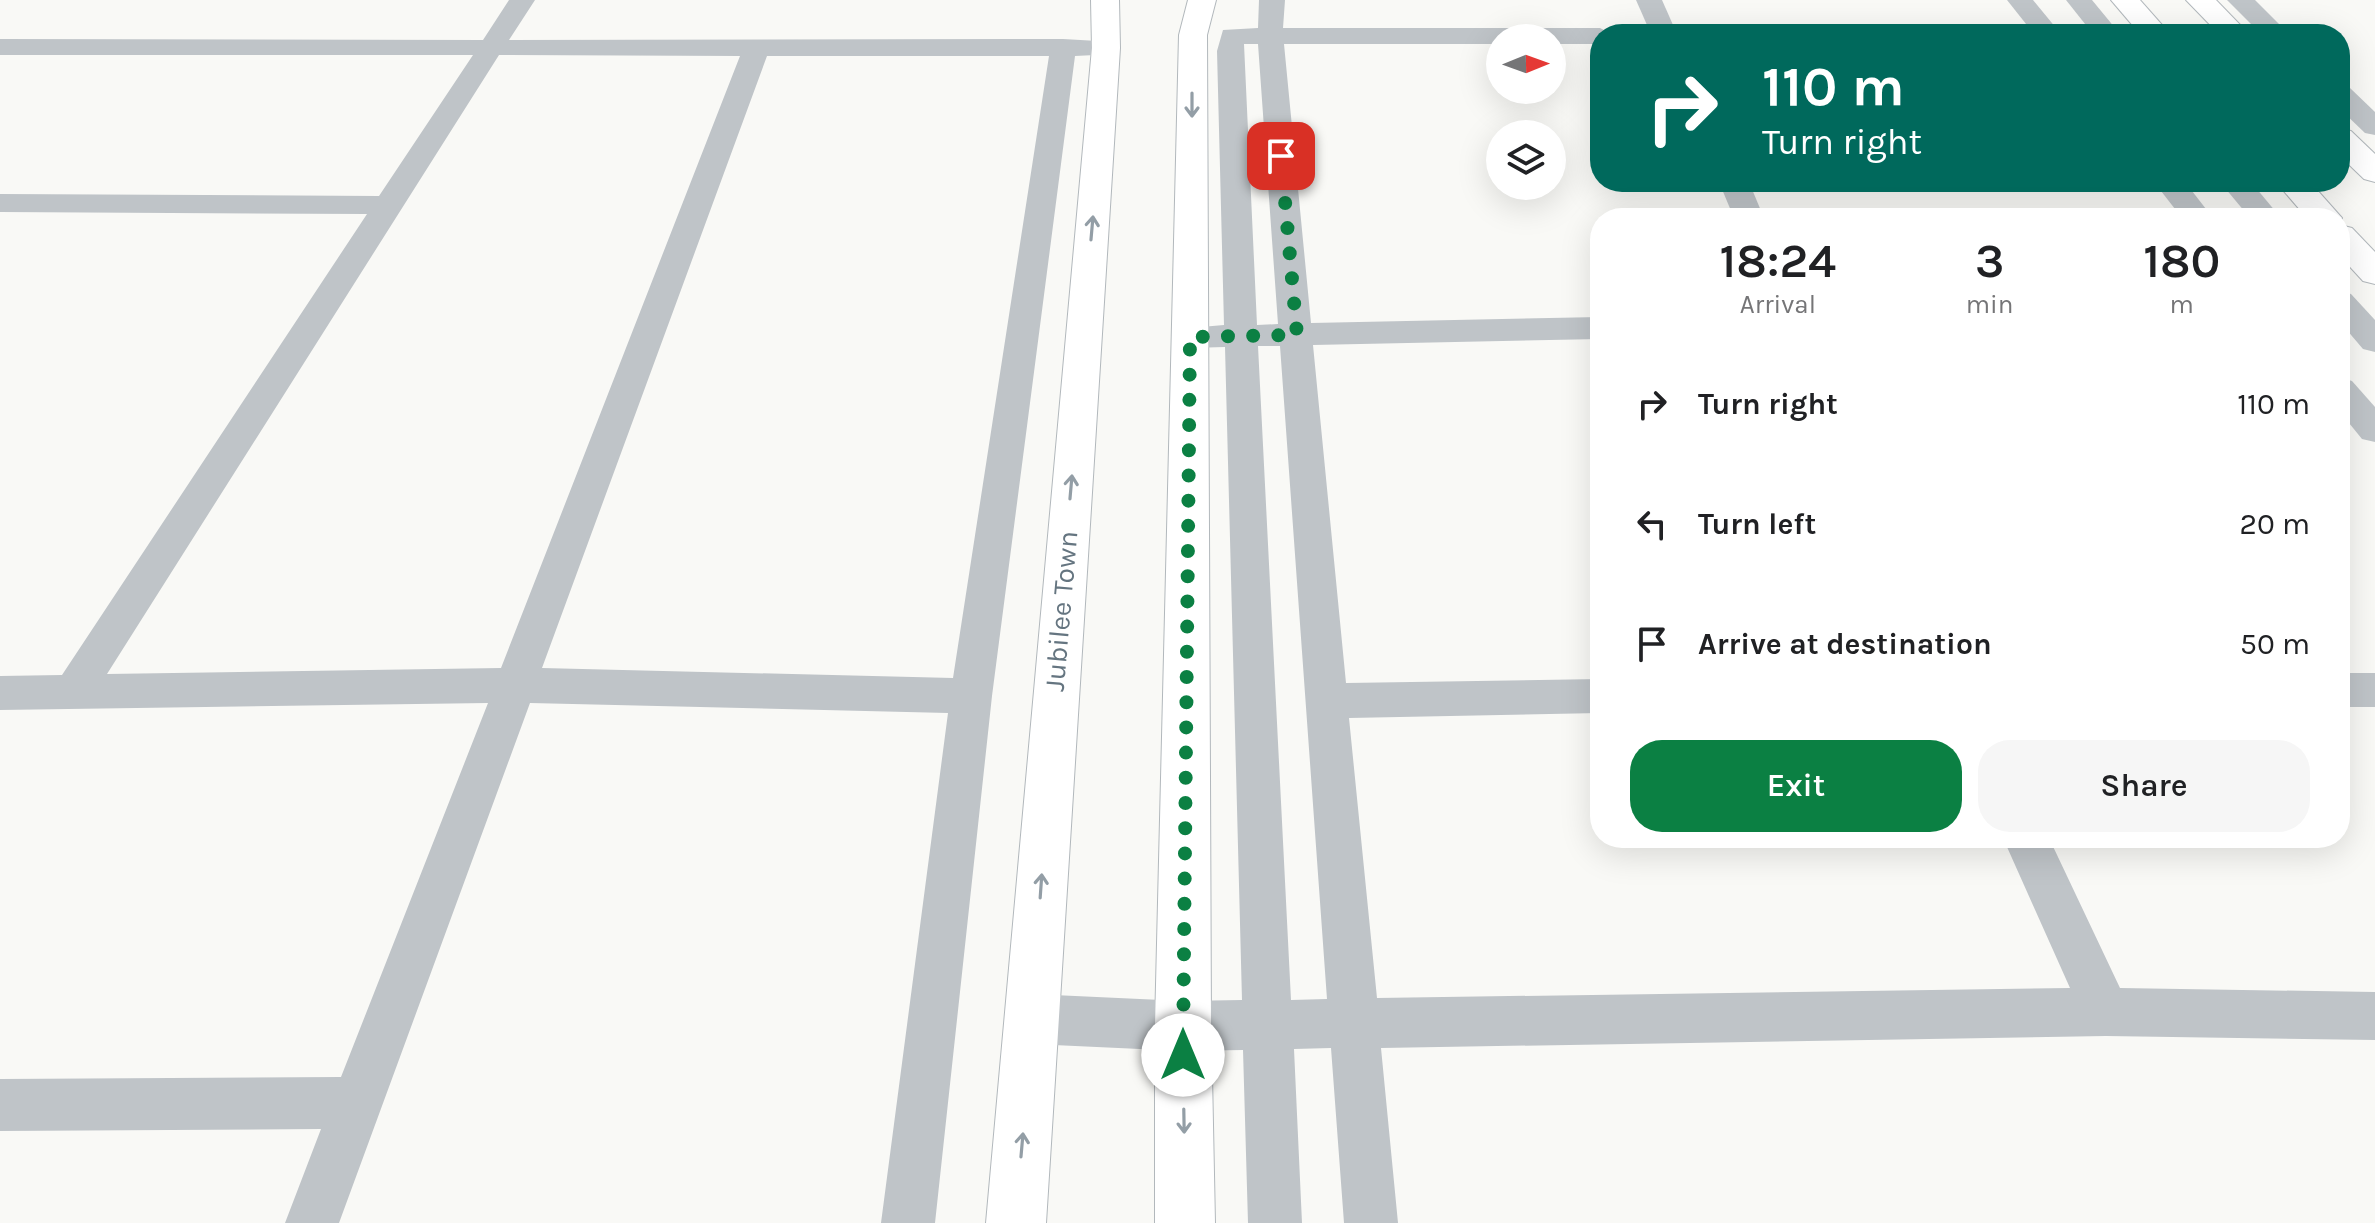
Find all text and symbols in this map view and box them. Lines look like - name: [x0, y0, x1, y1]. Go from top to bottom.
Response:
- north arrow: [1486, 24, 1566, 104]
- map controls: [1486, 24, 1566, 200]
- text: 110 m: [1762, 54, 1905, 119]
- icon: right: [1630, 56, 1734, 160]
- one-way arrow: [1184, 91, 1200, 118]
- button: layers: [1486, 120, 1566, 200]
- text: Turn right: [1762, 121, 1922, 163]
- pin: [1247, 122, 1315, 190]
- icon: arrive: [1259, 134, 1303, 178]
- one-way arrow: [1085, 215, 1100, 242]
- text: 18:24: [1720, 233, 1836, 289]
- text: 3: [1975, 233, 2004, 289]
- text: 180: [2143, 233, 2220, 289]
- text: Arrival: [1740, 289, 1816, 320]
- text: min: [1966, 289, 2014, 320]
- text: m: [2170, 289, 2194, 320]
- icon: right: [1630, 382, 1674, 426]
- text: Turn right: [1698, 386, 1838, 422]
- text: 110 m: [2237, 386, 2310, 422]
- one-way arrow: [1063, 474, 1078, 501]
- icon: left: [1630, 502, 1674, 546]
- text: Turn left: [1698, 506, 1816, 542]
- text: 20 m: [2240, 506, 2310, 542]
- street label: Jubilee Town: [1038, 530, 1084, 692]
- icon: arrive: [1630, 622, 1674, 666]
- text: Arrive at destination: [1698, 626, 1992, 662]
- text: 50 m: [2240, 626, 2310, 662]
- button: Exit: [1630, 740, 1962, 832]
- button: Share: [1978, 740, 2310, 832]
- one-way arrow: [1034, 873, 1049, 900]
- position arrow: [1141, 1013, 1225, 1097]
- one-way arrow: [1176, 1107, 1192, 1134]
- one-way arrow: [1015, 1132, 1030, 1159]

